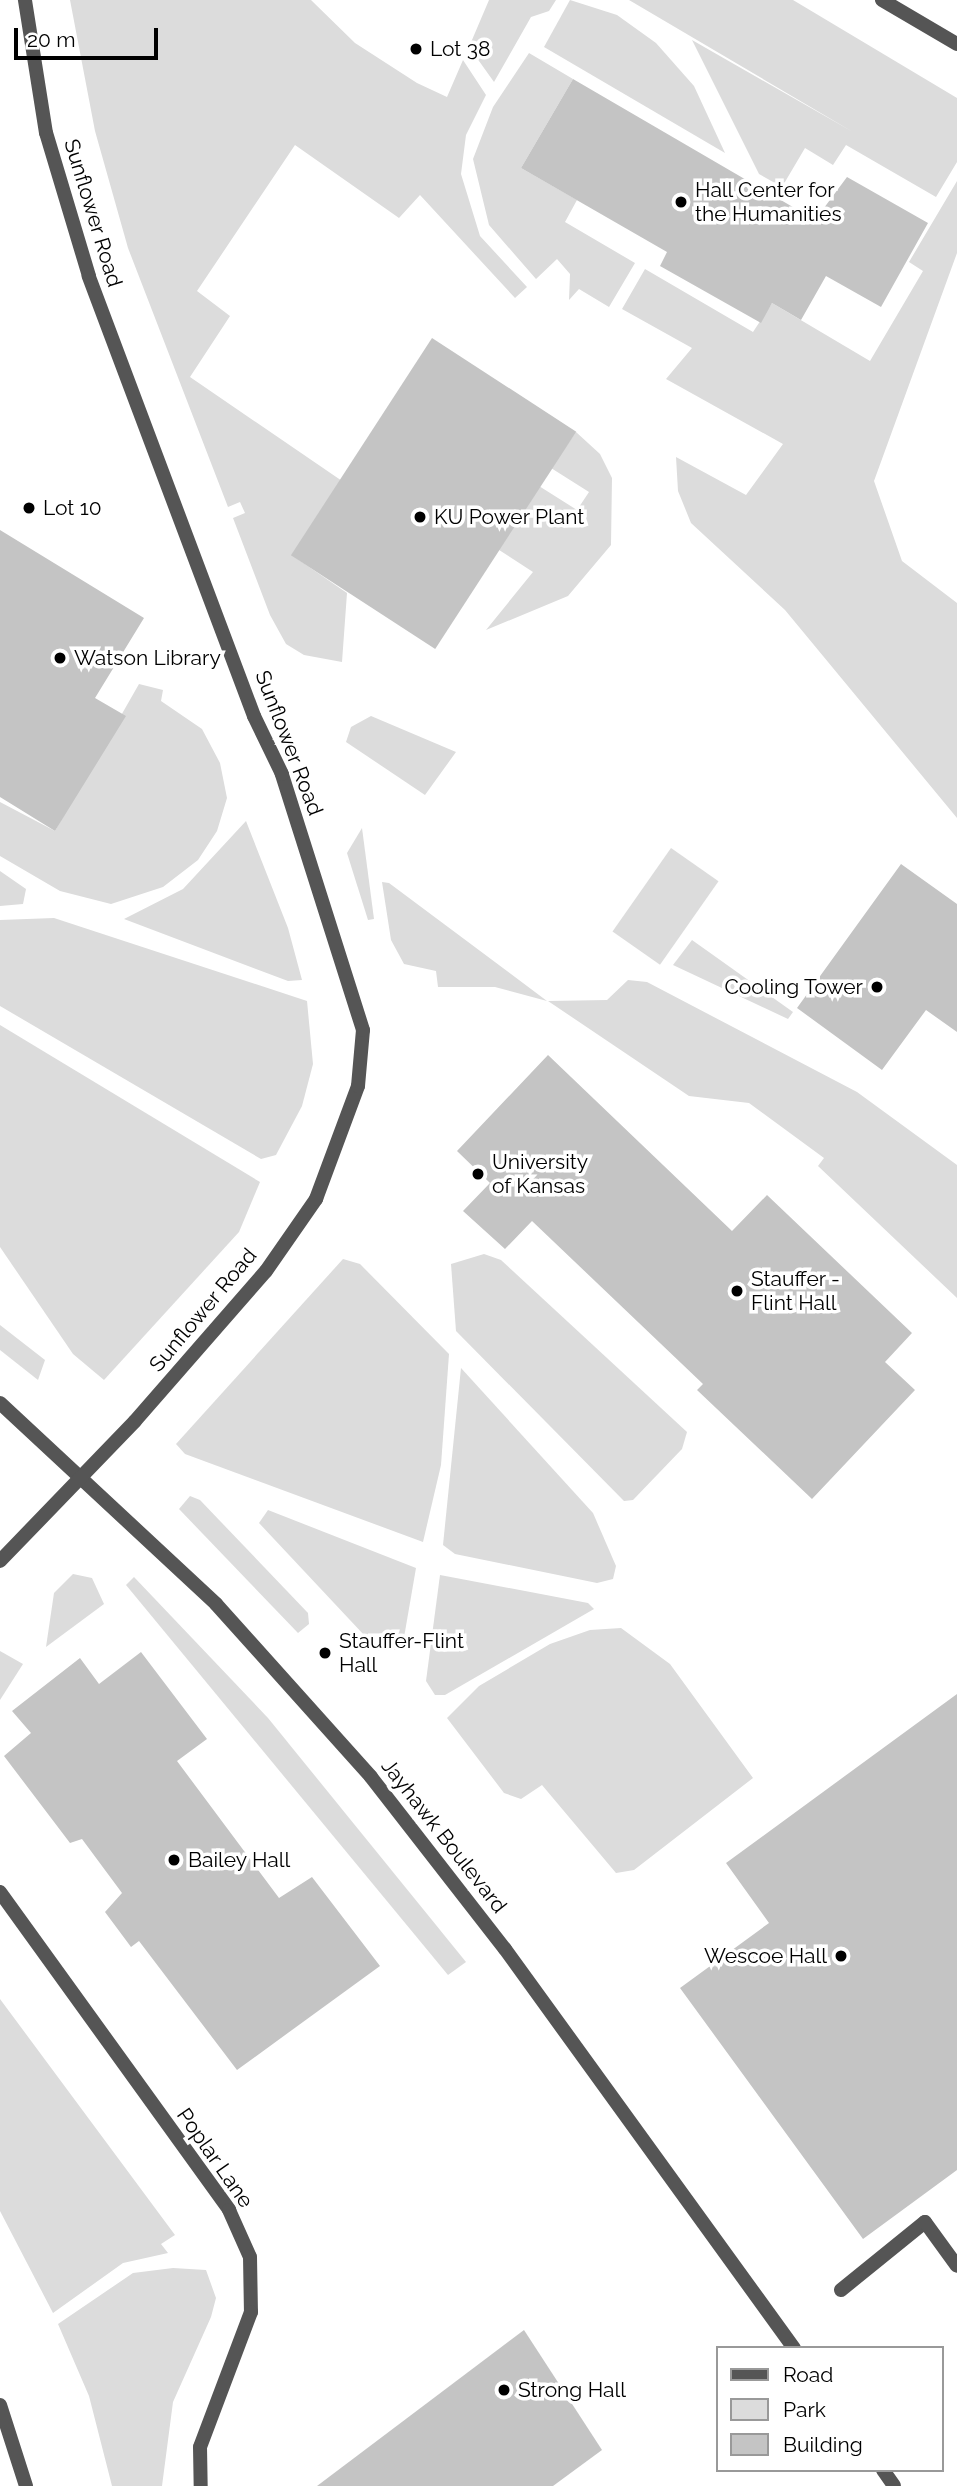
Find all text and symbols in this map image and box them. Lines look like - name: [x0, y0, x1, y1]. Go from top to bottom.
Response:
- scale bar: [18, 14, 161, 58]
- text: 20 m: [27, 27, 75, 52]
- place label: Lot 38: [430, 36, 490, 62]
- marker: Lot 38: [408, 41, 424, 57]
- street label: Sunflower Road: [58, 136, 128, 290]
- place label: Hall Center for the Humanities: [695, 177, 842, 227]
- marker: Hall Center for the Humanities: [673, 194, 689, 210]
- place label: Lot 10: [43, 495, 102, 521]
- marker: Lot 10: [21, 500, 37, 516]
- place label: KU Power Plant: [434, 504, 585, 530]
- marker: KU Power Plant: [412, 509, 428, 525]
- place label: Watson Library: [74, 645, 221, 671]
- marker: Watson Library: [52, 650, 68, 666]
- street label: Sunflower Road: [250, 667, 328, 819]
- place label: Cooling Tower: [724, 974, 863, 1000]
- marker: Cooling Tower: [869, 979, 885, 995]
- place label: University of Kansas: [492, 1149, 588, 1199]
- marker: University of Kansas: [470, 1166, 486, 1182]
- street label: Sunflower Road: [144, 1243, 262, 1377]
- place label: Stauffer - Flint Hall: [751, 1266, 840, 1316]
- marker: Stauffer - Flint Hall: [729, 1283, 745, 1299]
- place label: Stauffer-Flint Hall: [339, 1628, 464, 1678]
- marker: Stauffer-Flint Hall: [317, 1645, 333, 1661]
- street label: Jayhawk Boulevard: [376, 1754, 512, 1918]
- place label: Bailey Hall: [188, 1847, 291, 1873]
- marker: Bailey Hall: [166, 1852, 182, 1868]
- place label: Wescoe Hall: [704, 1943, 827, 1969]
- marker: Wescoe Hall: [833, 1948, 849, 1964]
- street label: Poplar Lane: [171, 2103, 259, 2213]
- legend: [716, 2346, 943, 2472]
- text: Road: [783, 2362, 833, 2387]
- place label: Strong Hall: [518, 2377, 626, 2403]
- marker: Strong Hall: [496, 2382, 512, 2398]
- text: Park: [783, 2397, 826, 2422]
- text: Building: [783, 2432, 863, 2457]

